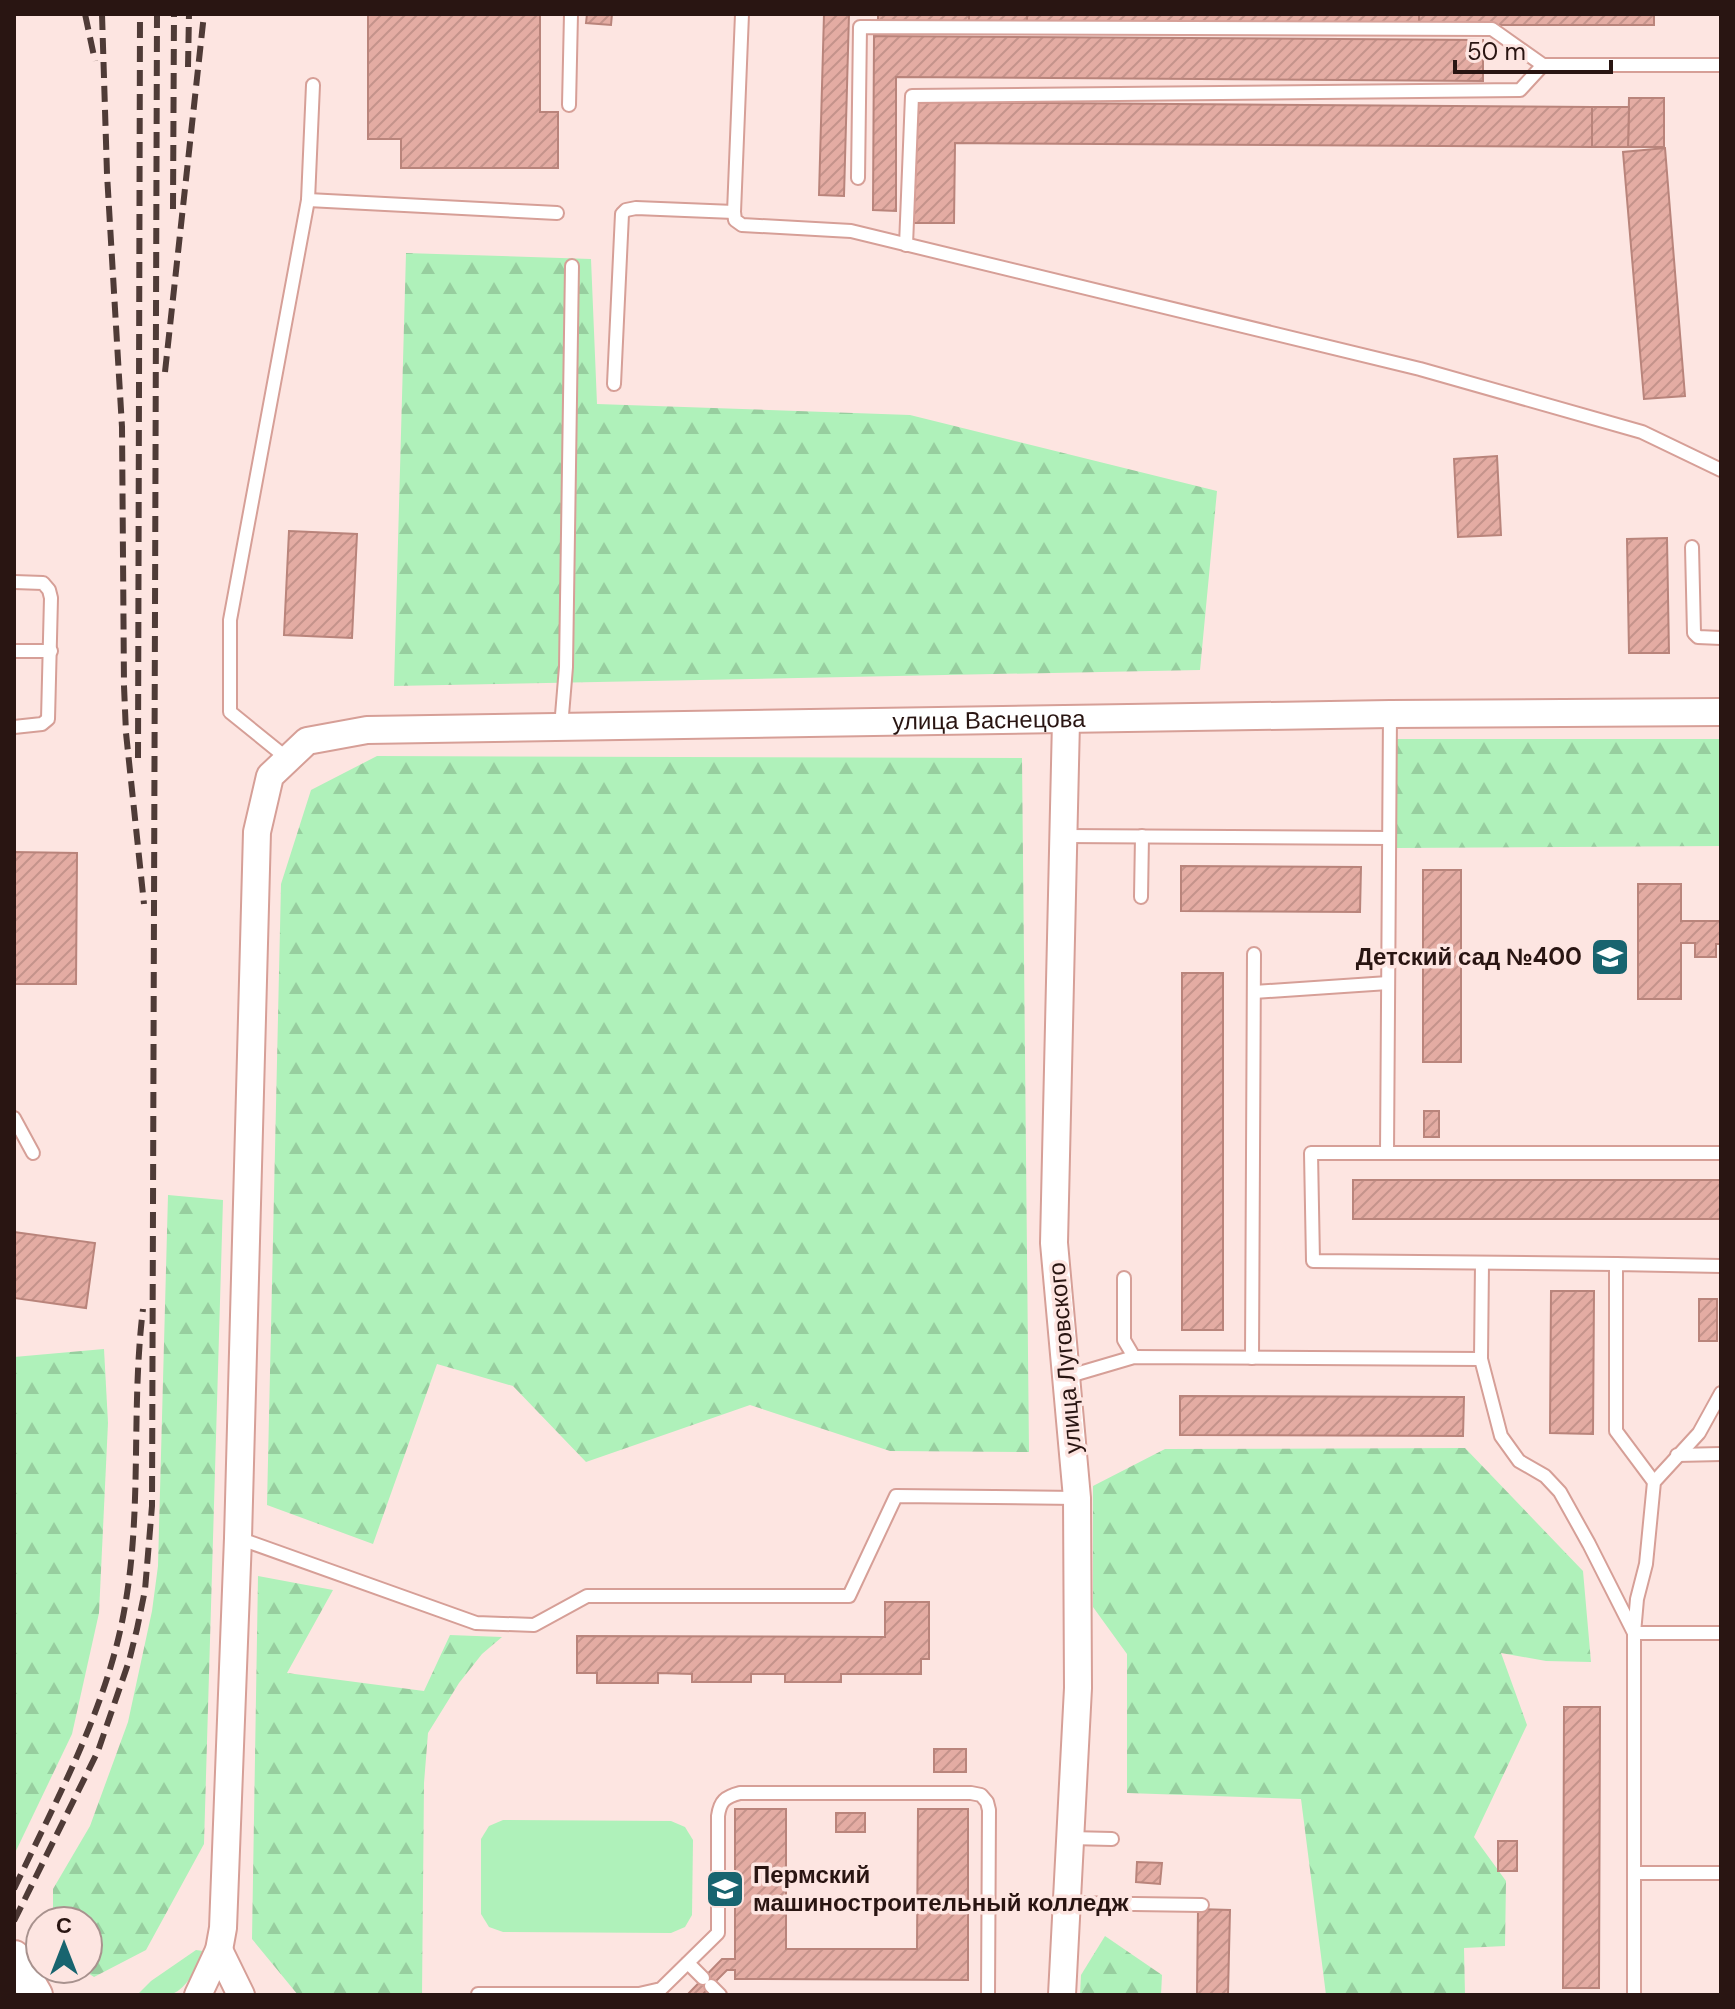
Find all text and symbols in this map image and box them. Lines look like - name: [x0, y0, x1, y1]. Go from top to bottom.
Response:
- scale bar: [1455, 24, 1611, 74]
- text: 50 m: [1467, 36, 1526, 67]
- street label: улица Васнецова: [892, 703, 1086, 737]
- school or university icon: Детский сад №400: [1589, 936, 1631, 978]
- place label: Детский сад №400: [1356, 941, 1582, 972]
- street label: улица Луговского: [1041, 1261, 1088, 1455]
- place label: Пермский машиностроительный колледж: [753, 1859, 1130, 1918]
- school or university icon: Пермский машиностроительный колледж: [704, 1868, 746, 1910]
- north arrow: [24, 1905, 104, 1985]
- text: С: [56, 1911, 72, 1940]

